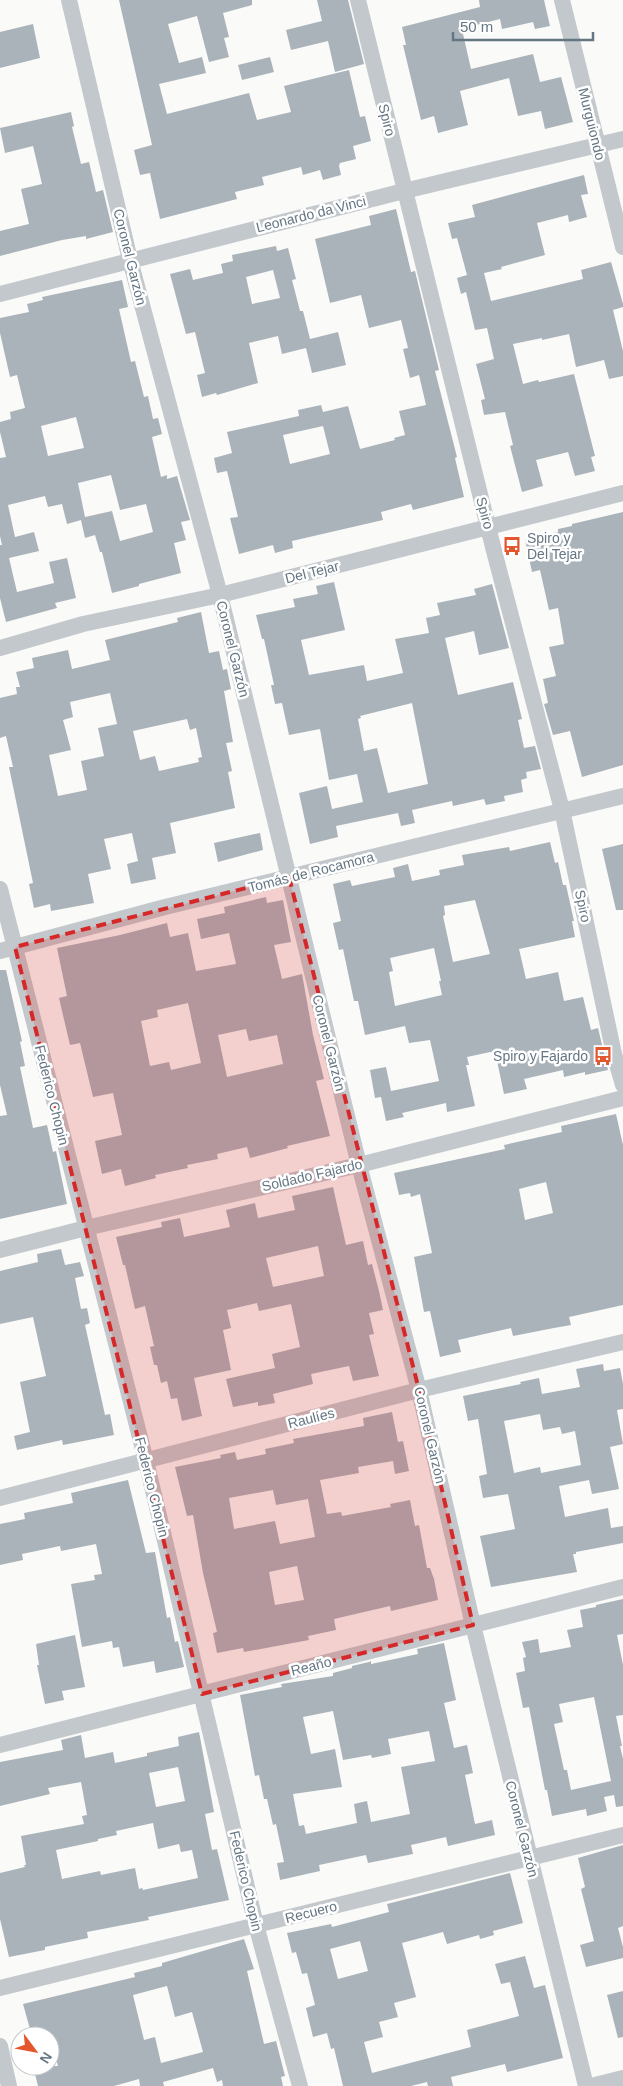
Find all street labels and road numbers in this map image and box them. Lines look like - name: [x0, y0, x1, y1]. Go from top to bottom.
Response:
- street label: Murguiondo: [575, 86, 609, 162]
- street label: Spiro: [375, 102, 399, 138]
- street label: Leonardo da Vinci: [254, 193, 368, 235]
- street label: Coronel Garzón: [110, 207, 150, 307]
- street label: Spiro: [473, 495, 497, 531]
- street label: Del Tejar: [283, 558, 341, 586]
- street label: Coronel Garzón: [213, 599, 253, 699]
- street label: Tomás de Rocamora: [246, 849, 376, 895]
- street label: Spiro: [572, 888, 594, 924]
- street label: Coronel Garzón: [309, 993, 349, 1093]
- street label: Federico Chopin: [32, 1043, 72, 1147]
- street label: Soldado Fajardo: [260, 1156, 364, 1194]
- street label: Coronel Garzón: [411, 1385, 449, 1485]
- street label: Raulíes: [286, 1404, 336, 1432]
- street label: Federico Chopin: [132, 1435, 172, 1539]
- street label: Reaño: [289, 1653, 333, 1679]
- street label: Coronel Garzón: [502, 1779, 542, 1879]
- street label: Federico Chopin: [227, 1829, 265, 1933]
- street label: Recuero: [283, 1898, 339, 1926]

